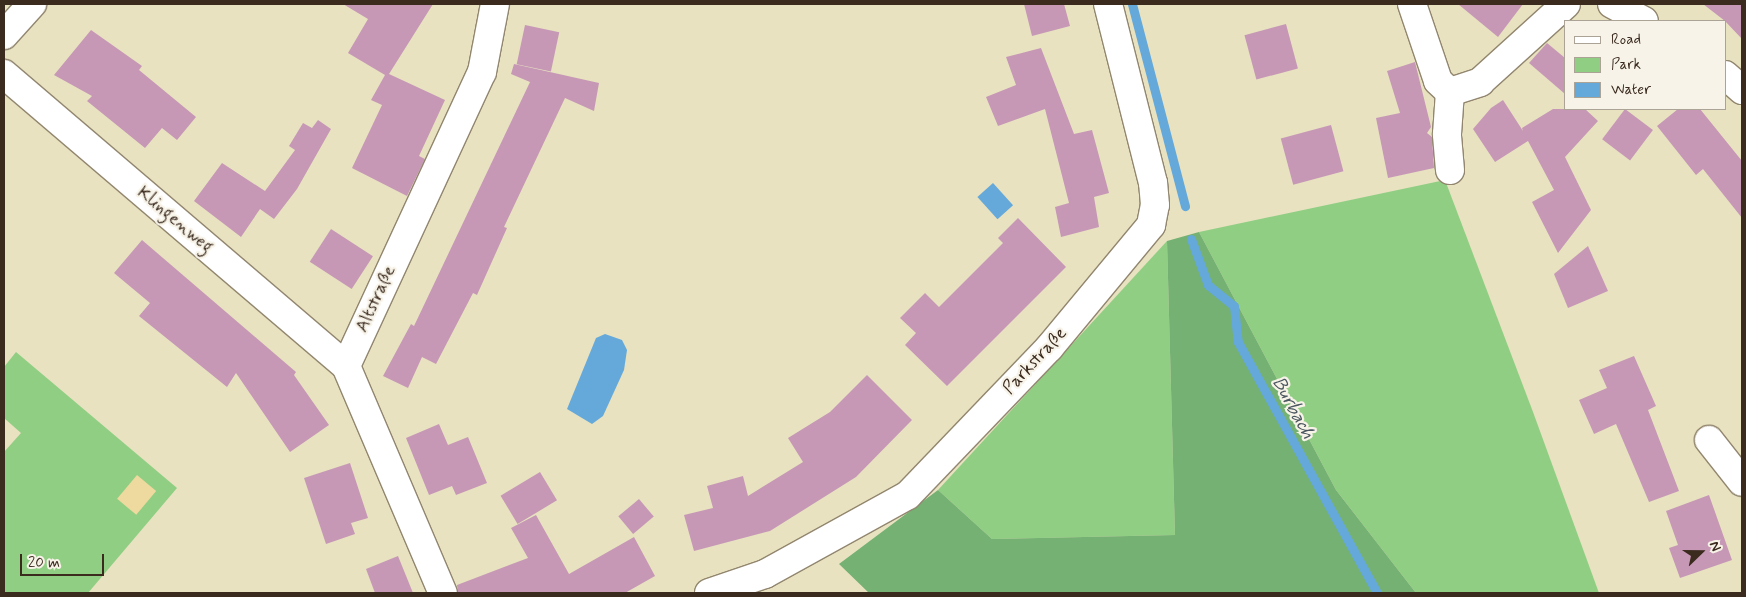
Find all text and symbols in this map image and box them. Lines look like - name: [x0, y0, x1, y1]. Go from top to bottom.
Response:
- legend: [1564, 20, 1726, 110]
- text: Road: [1611, 30, 1641, 50]
- text: Park: [1611, 55, 1641, 75]
- text: Water: [1611, 80, 1651, 100]
- street label: Klingenweg: [133, 182, 217, 258]
- street label: Altstraße: [351, 262, 401, 336]
- street label: Parkstraße: [999, 323, 1071, 399]
- water label: Burbach: [1267, 373, 1319, 443]
- north arrow: [1676, 527, 1726, 577]
- text: N: [1705, 539, 1725, 554]
- scale bar: [22, 544, 106, 576]
- text: 20 m: [28, 553, 60, 573]

